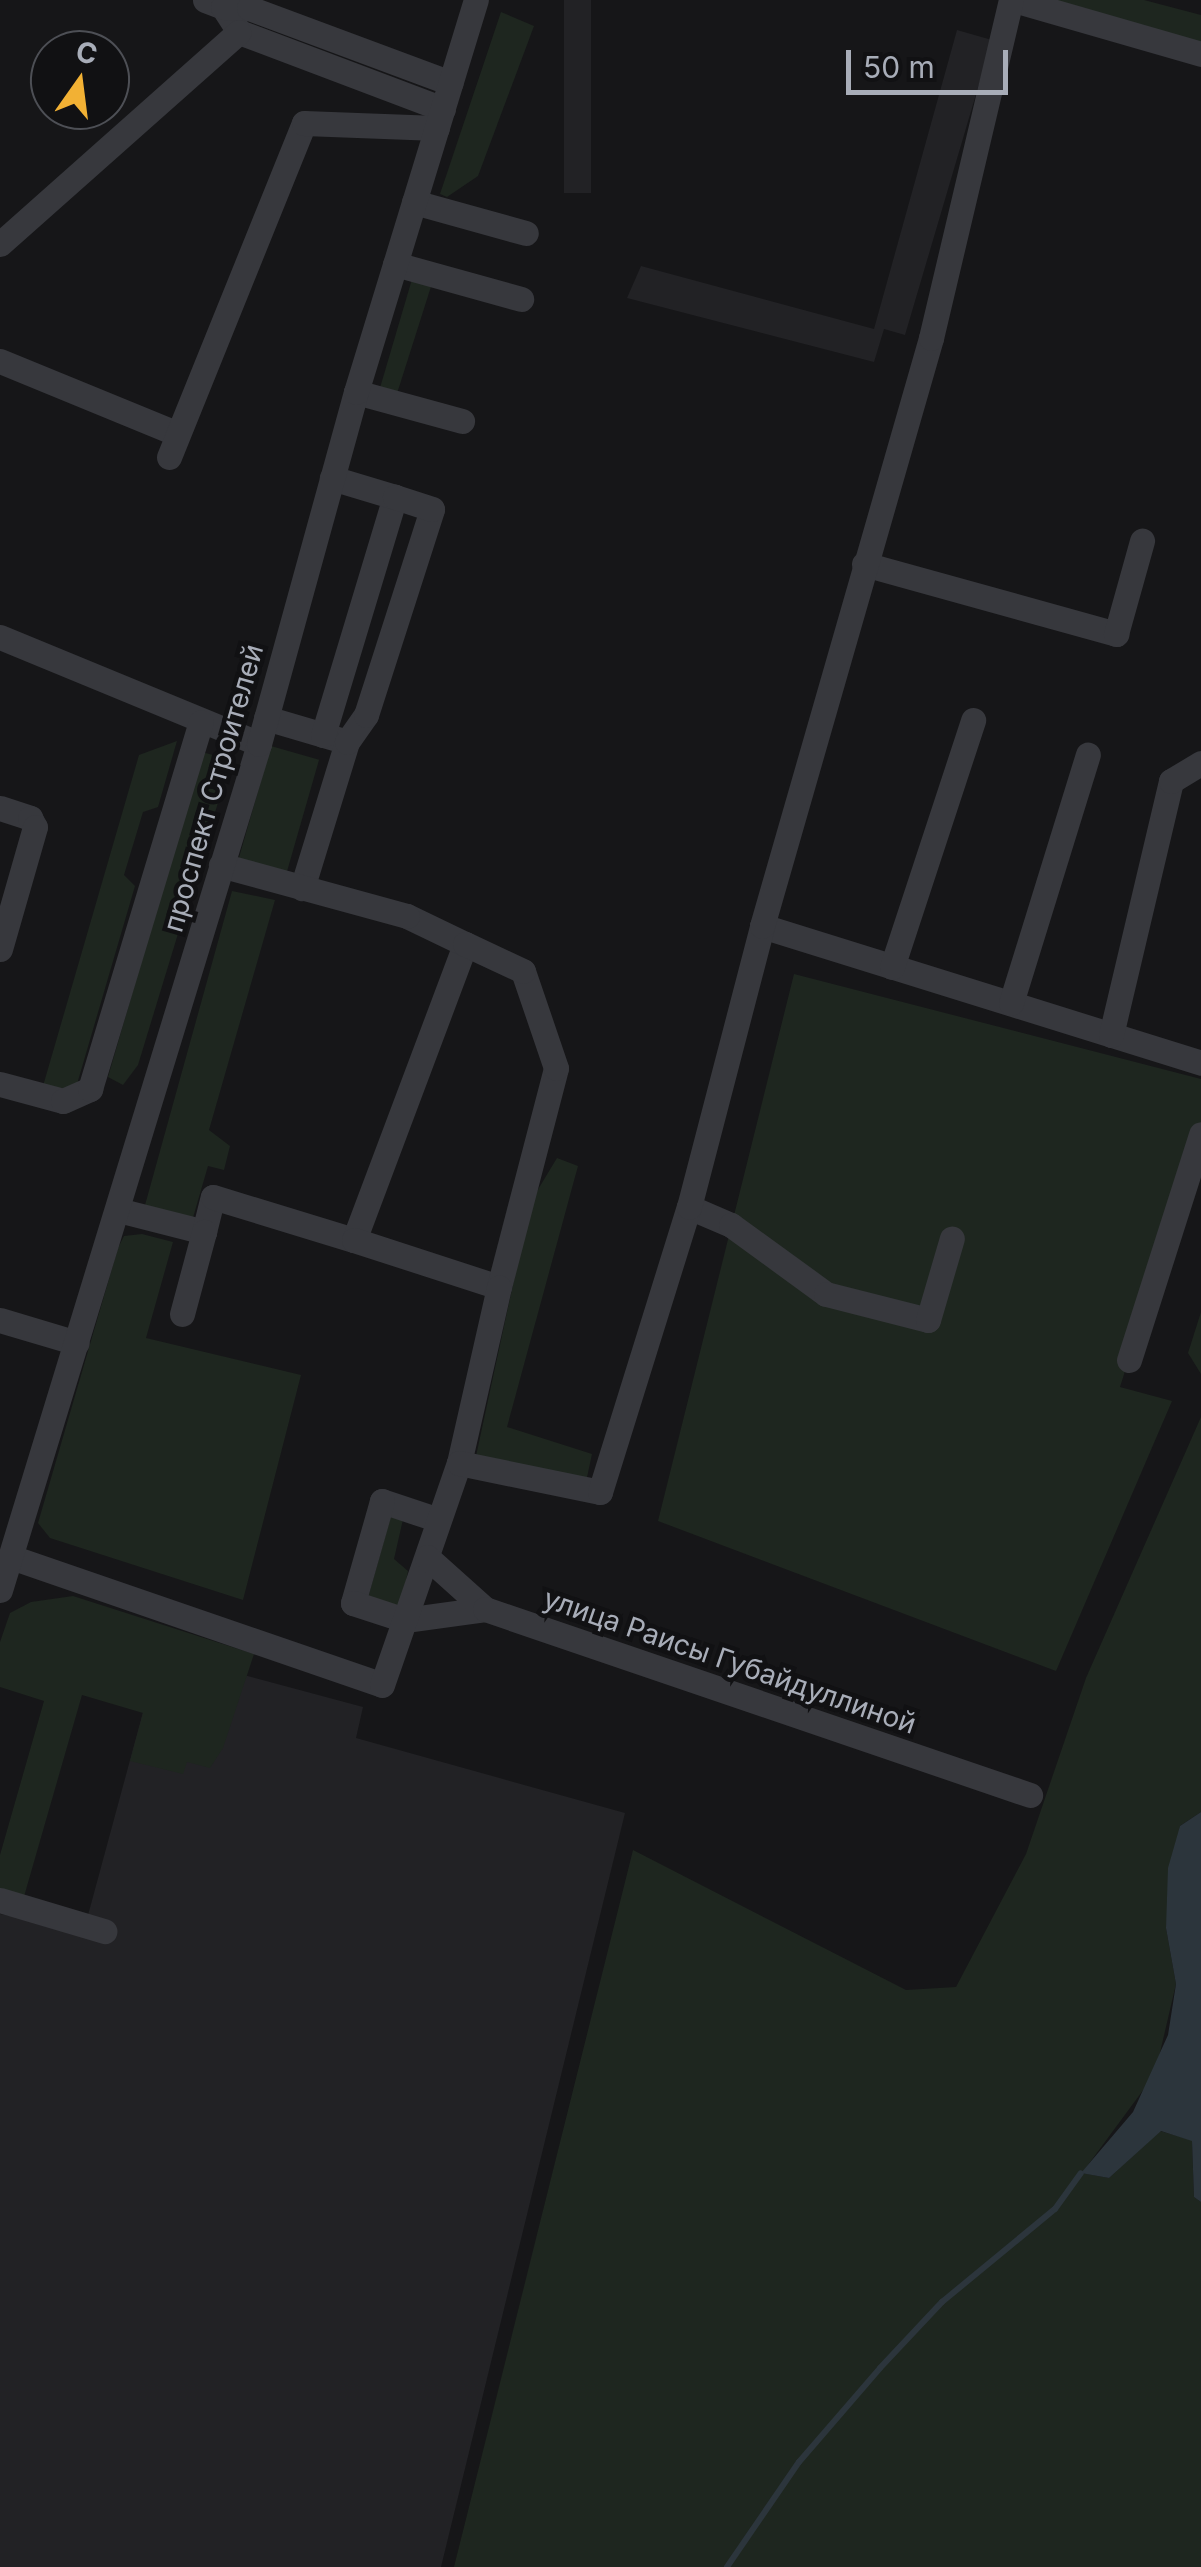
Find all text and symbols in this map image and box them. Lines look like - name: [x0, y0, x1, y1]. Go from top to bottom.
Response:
- north arrow: [30, 30, 130, 130]
- scale bar: [851, 30, 1014, 92]
- text: С: [73, 34, 101, 72]
- text: 50 m: [863, 49, 935, 85]
- street label: проспект Строителей: [156, 640, 270, 936]
- street label: улица Раисы Губайдуллиной: [539, 1581, 921, 1741]

